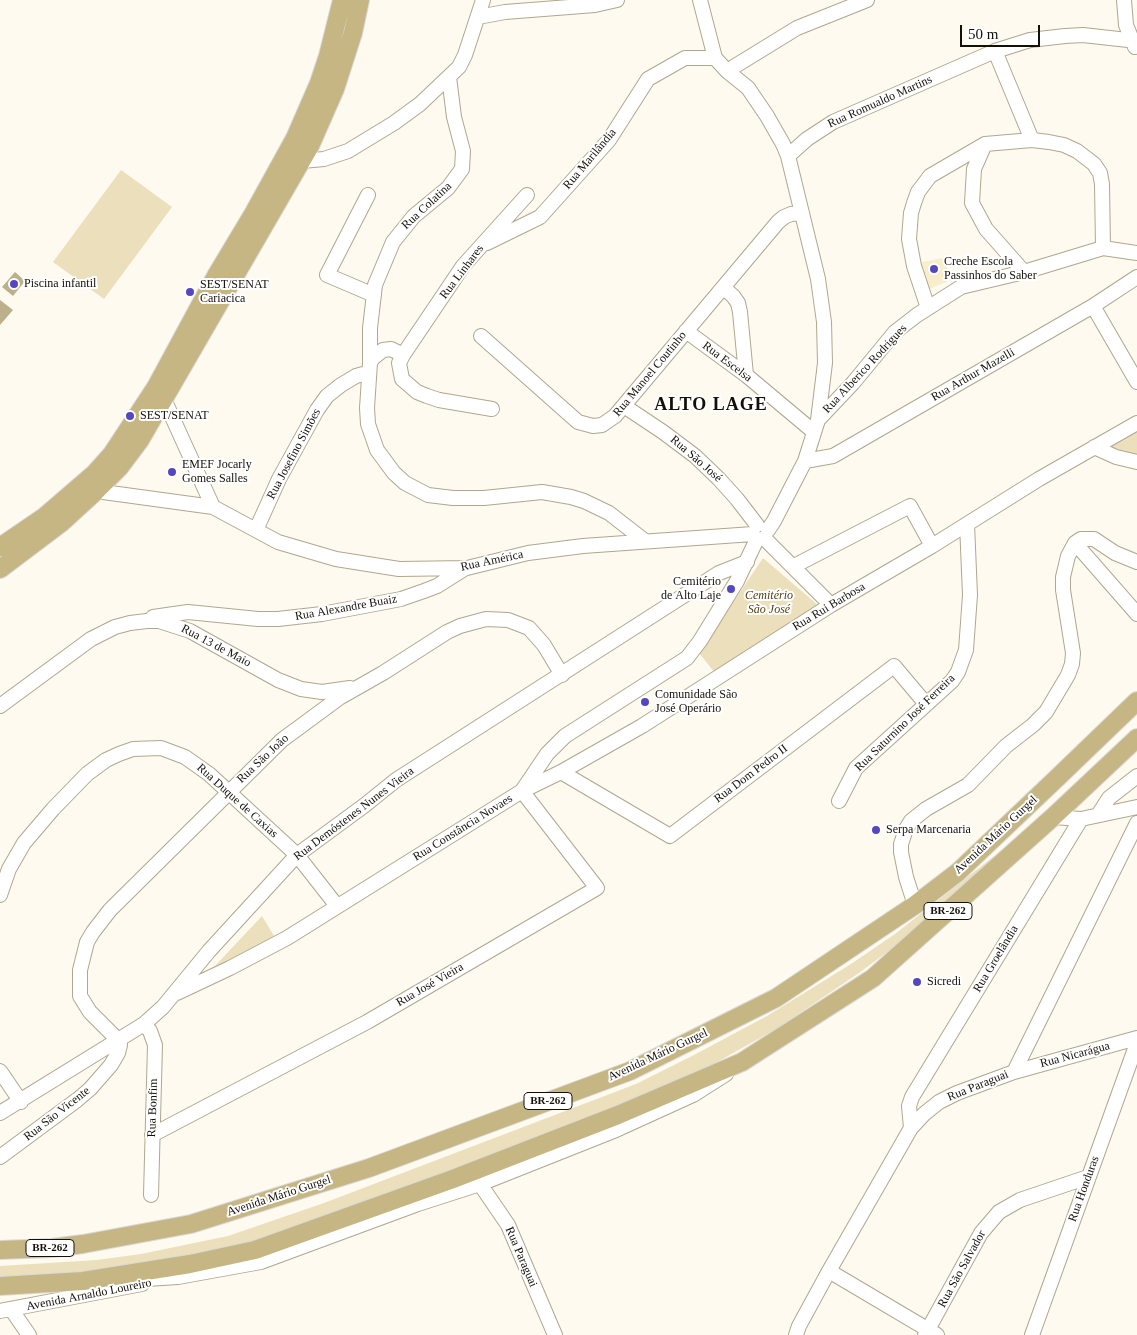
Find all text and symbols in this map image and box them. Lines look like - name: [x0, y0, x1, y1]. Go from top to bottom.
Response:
- scale bar: [962, 15, 1042, 47]
- text: 50 m: [968, 26, 998, 42]
- street label: Rua Romualdo Martins: [826, 73, 934, 131]
- street label: Rua Marilândia: [560, 126, 620, 192]
- street label: Rua Colatina: [399, 179, 455, 233]
- street label: Rua Linhares: [437, 242, 487, 302]
- place label: Creche Escola Passinhos do Saber: [944, 255, 1037, 283]
- marker: Creche Escola Passinhos do Saber: [928, 263, 940, 275]
- place label: Piscina infantil: [24, 277, 96, 291]
- marker: Piscina infantil: [8, 278, 20, 290]
- place label: SEST/SENAT Cariacica: [200, 278, 269, 306]
- marker: SEST/SENAT Cariacica: [184, 286, 196, 298]
- street label: Rua Alberico Rodrigues: [820, 321, 910, 417]
- street label: Rua Manoel Coutinho: [610, 329, 690, 419]
- street label: Rua Escelsa: [699, 339, 755, 385]
- street label: Rua Arthur Mazelli: [929, 345, 1017, 405]
- district label: ALTO LAGE: [653, 394, 769, 416]
- street label: Rua Josefino Simões: [264, 406, 324, 502]
- place label: SEST/SENAT: [140, 409, 209, 423]
- marker: SEST/SENAT: [124, 410, 136, 422]
- street label: Rua São José: [667, 433, 725, 485]
- place label: EMEF Jocarly Gomes Salles: [182, 458, 252, 486]
- marker: EMEF Jocarly Gomes Salles: [166, 466, 178, 478]
- street label: Rua América: [459, 547, 525, 575]
- place label: Cemitério de Alto Laje: [661, 575, 721, 603]
- street label: Rua Rui Barbosa: [790, 580, 868, 634]
- marker: Cemitério de Alto Laje: [725, 583, 737, 595]
- park label: Cemitério São José: [745, 589, 793, 617]
- street label: Rua Alexandre Buaiz: [294, 592, 398, 624]
- street label: Rua 13 de Maio: [179, 622, 253, 670]
- street label: Rua Saturnino José Ferreira: [852, 671, 958, 775]
- place label: Comunidade São José Operário: [655, 688, 737, 716]
- marker: Comunidade São José Operário: [639, 696, 651, 708]
- street label: Rua São João: [234, 731, 292, 787]
- street label: Rua Dom Pedro II: [711, 742, 791, 806]
- street label: Rua Duque de Caxias: [193, 761, 281, 841]
- street label: Rua Demóstenes Nunes Vieira: [291, 764, 417, 864]
- street label: Rua Constância Novaes: [411, 792, 515, 864]
- street label: Avenida Mário Gurgel: [952, 793, 1040, 877]
- place label: Serpa Marcenaria: [886, 823, 971, 837]
- marker: Serpa Marcenaria: [870, 824, 882, 836]
- road number: BR-262: [924, 902, 972, 919]
- street label: Rua Groelândia: [970, 923, 1022, 995]
- street label: Rua José Vieira: [394, 960, 466, 1010]
- place label: Sicredi: [927, 975, 961, 989]
- marker: Sicredi: [911, 976, 923, 988]
- street label: Avenida Mário Gurgel: [606, 1026, 710, 1084]
- street label: Rua Nicarágua: [1039, 1039, 1111, 1071]
- street label: Rua Paraguai: [945, 1067, 1011, 1105]
- street label: Rua Bonfim: [145, 1078, 161, 1138]
- street label: Rua São Vicente: [21, 1084, 93, 1144]
- road number: BR-262: [524, 1092, 572, 1110]
- street label: Rua Honduras: [1065, 1154, 1103, 1224]
- street label: Avenida Mário Gurgel: [225, 1172, 333, 1220]
- street label: Rua Paraguai: [502, 1225, 540, 1289]
- street label: Rua São Salvador: [935, 1228, 989, 1310]
- road number: BR-262: [26, 1240, 74, 1256]
- street label: Avenida Arnaldo Loureiro: [25, 1276, 153, 1314]

